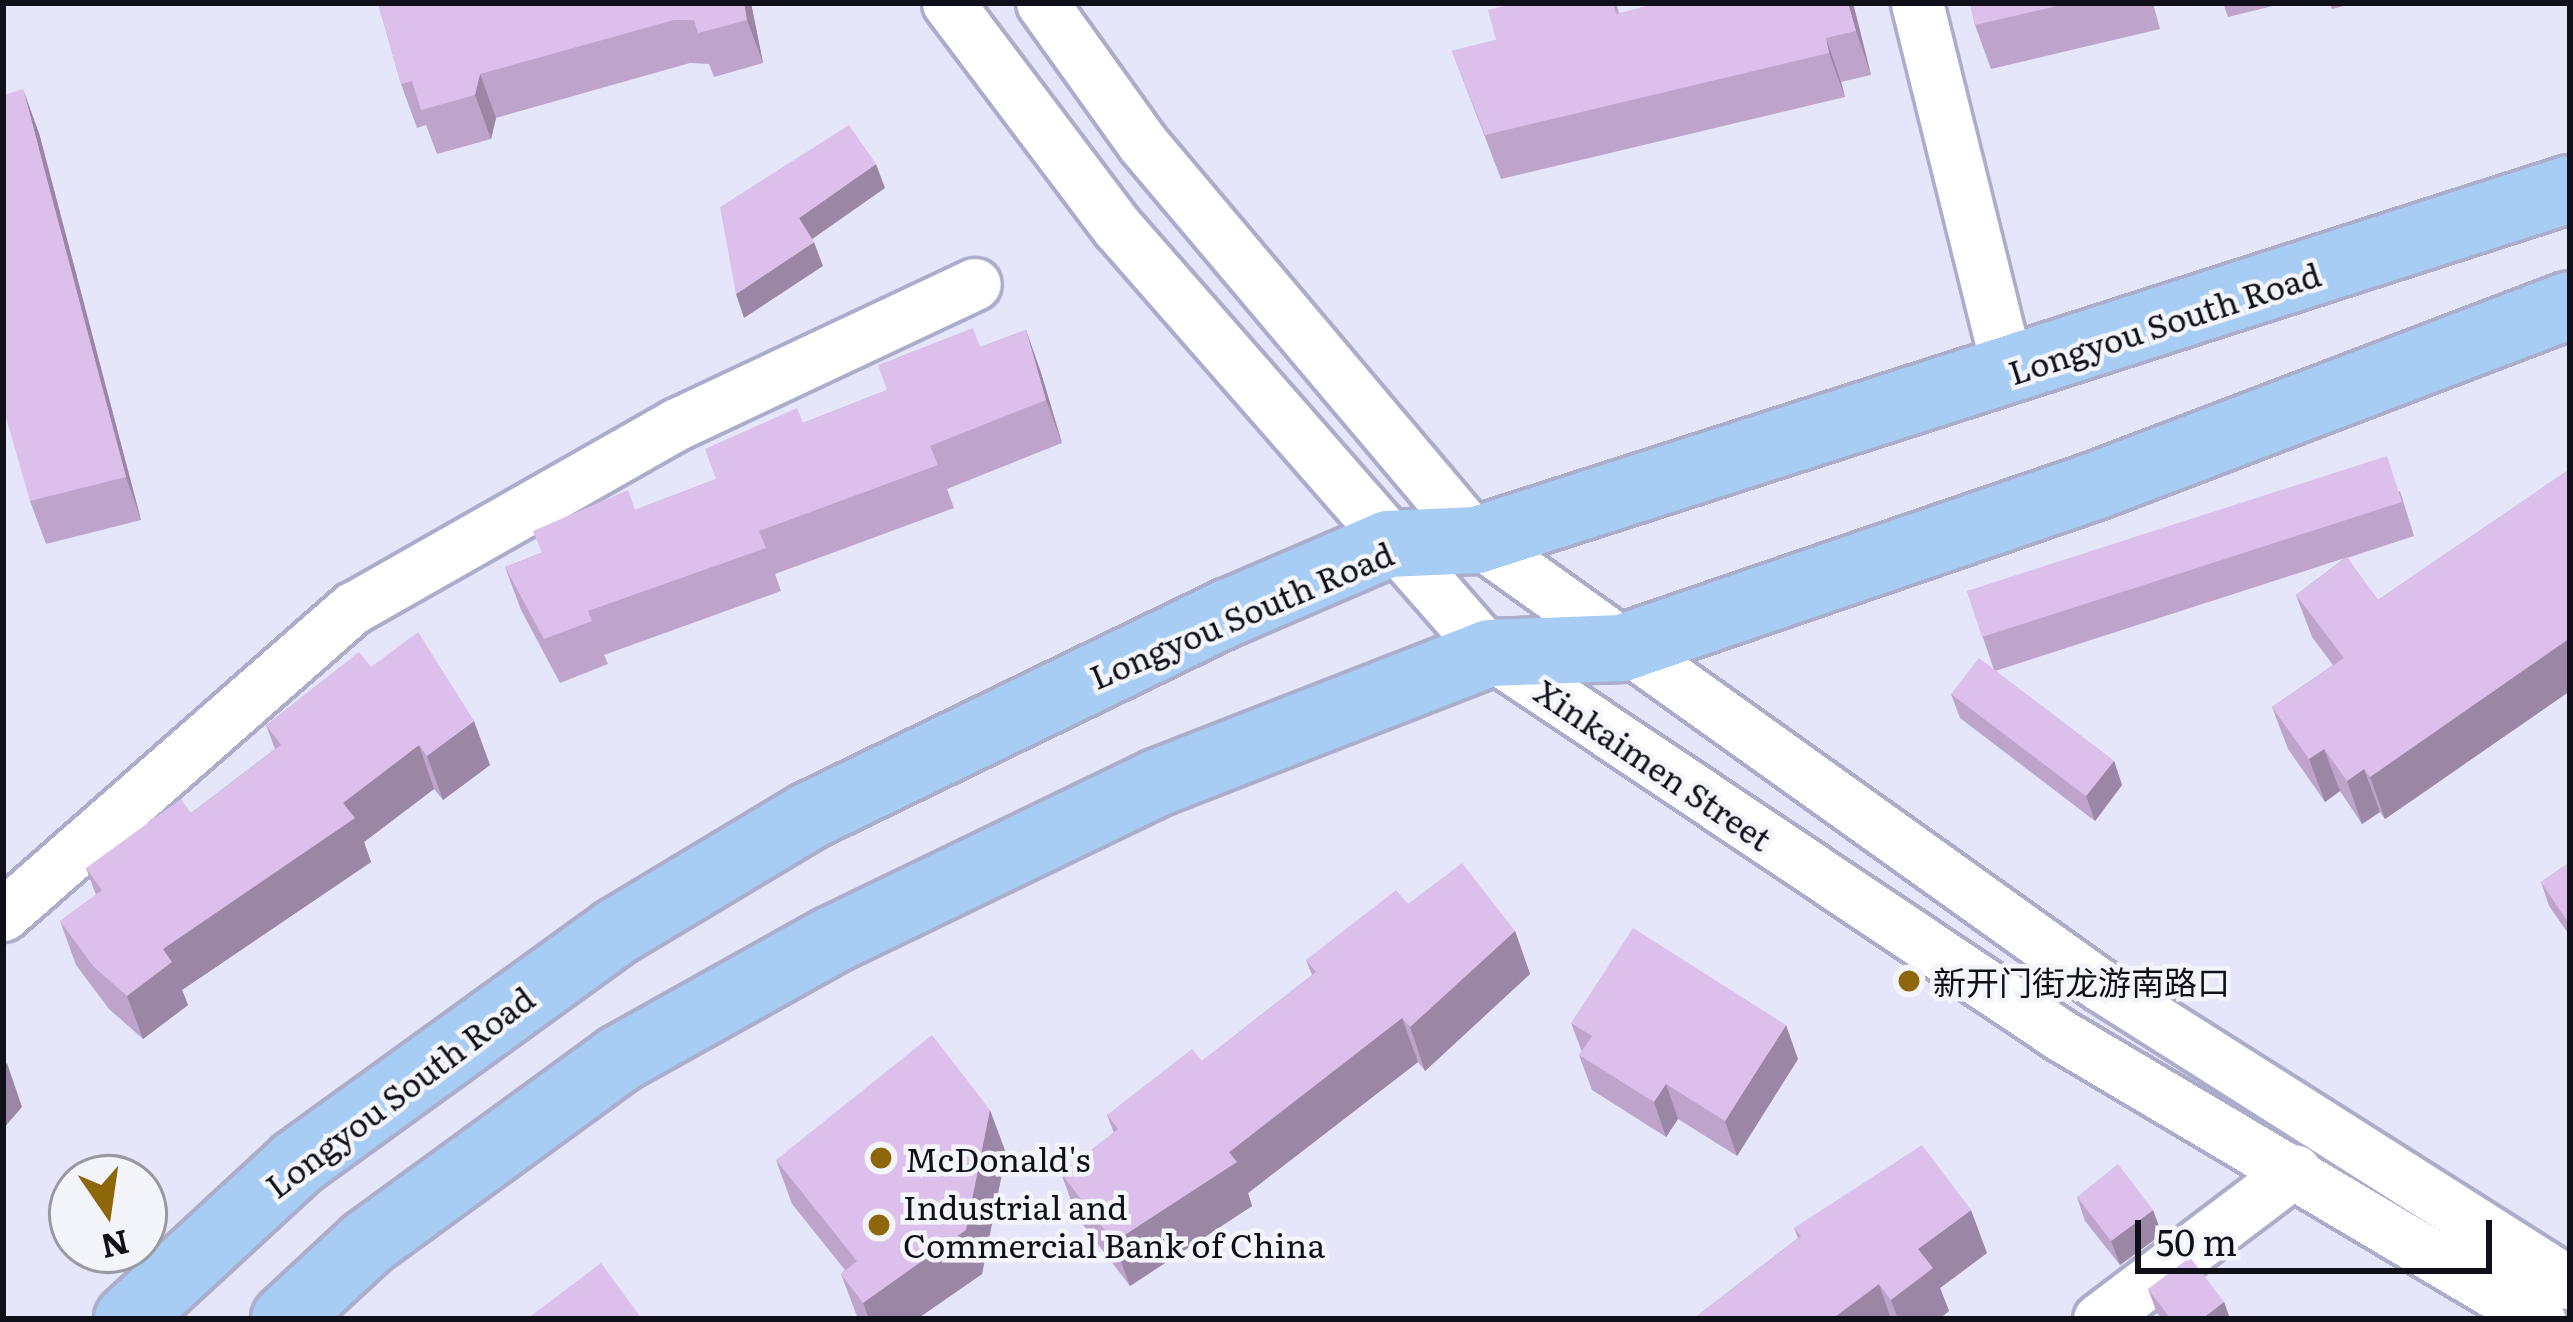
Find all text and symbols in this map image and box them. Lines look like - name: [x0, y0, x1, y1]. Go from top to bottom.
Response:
- street label: Longyou South Road: [2003, 253, 2325, 391]
- street label: Longyou South Road: [1083, 532, 1399, 696]
- street label: Xinkaimen Street: [1528, 670, 1780, 858]
- place label: 新开门街龙游南路口: [1933, 961, 2230, 1001]
- marker: 新开门街龙游南路口: [1896, 968, 1922, 994]
- street label: Longyou South Road: [257, 977, 541, 1205]
- place label: McDonald's: [905, 1138, 1090, 1178]
- marker: McDonald's: [868, 1145, 894, 1171]
- north arrow: [48, 1154, 168, 1274]
- place label: Industrial and Commercial Bank of China: [903, 1186, 1325, 1264]
- scale bar: [2141, 1196, 2498, 1270]
- marker: Industrial and Commercial Bank of China: [866, 1212, 892, 1238]
- text: 50 m: [2156, 1214, 2237, 1267]
- text: N: [97, 1220, 135, 1274]

